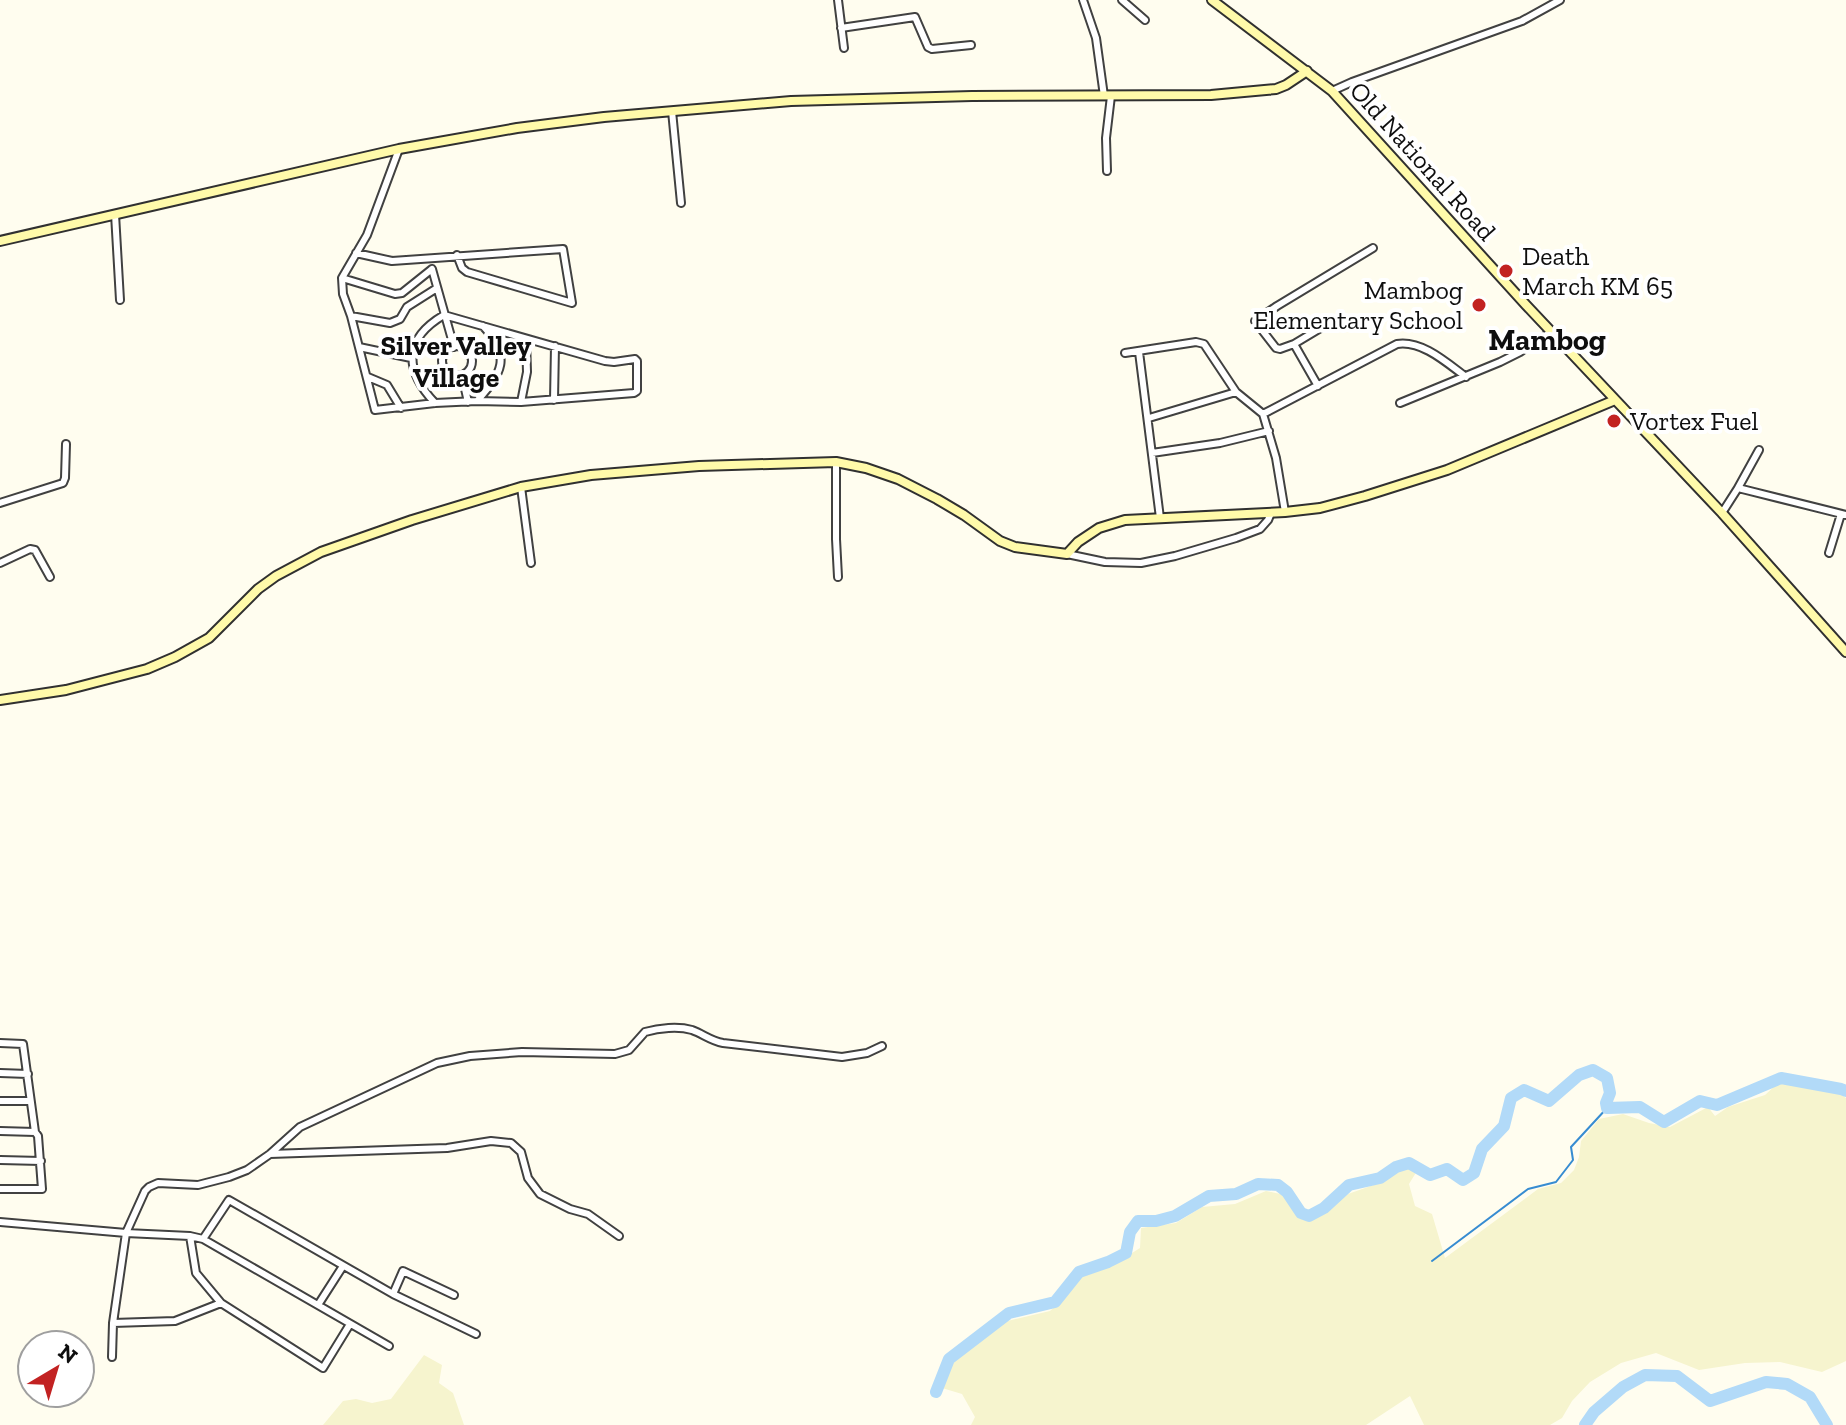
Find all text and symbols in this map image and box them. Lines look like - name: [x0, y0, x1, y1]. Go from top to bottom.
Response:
- street label: Old National Road: [1343, 75, 1503, 247]
- place label: Death March KM 65: [1522, 240, 1673, 302]
- marker: Death March KM 65: [1497, 262, 1515, 280]
- place label: Mambog Elementary School: [1253, 274, 1463, 336]
- marker: Mambog Elementary School: [1470, 296, 1488, 314]
- district label: Mambog: [1488, 322, 1606, 358]
- district label: Silver Valley Village: [381, 329, 532, 394]
- place label: Vortex Fuel: [1629, 405, 1759, 437]
- marker: Vortex Fuel: [1605, 412, 1623, 430]
- north arrow: [16, 1329, 96, 1409]
- text: N: [53, 1338, 83, 1370]

